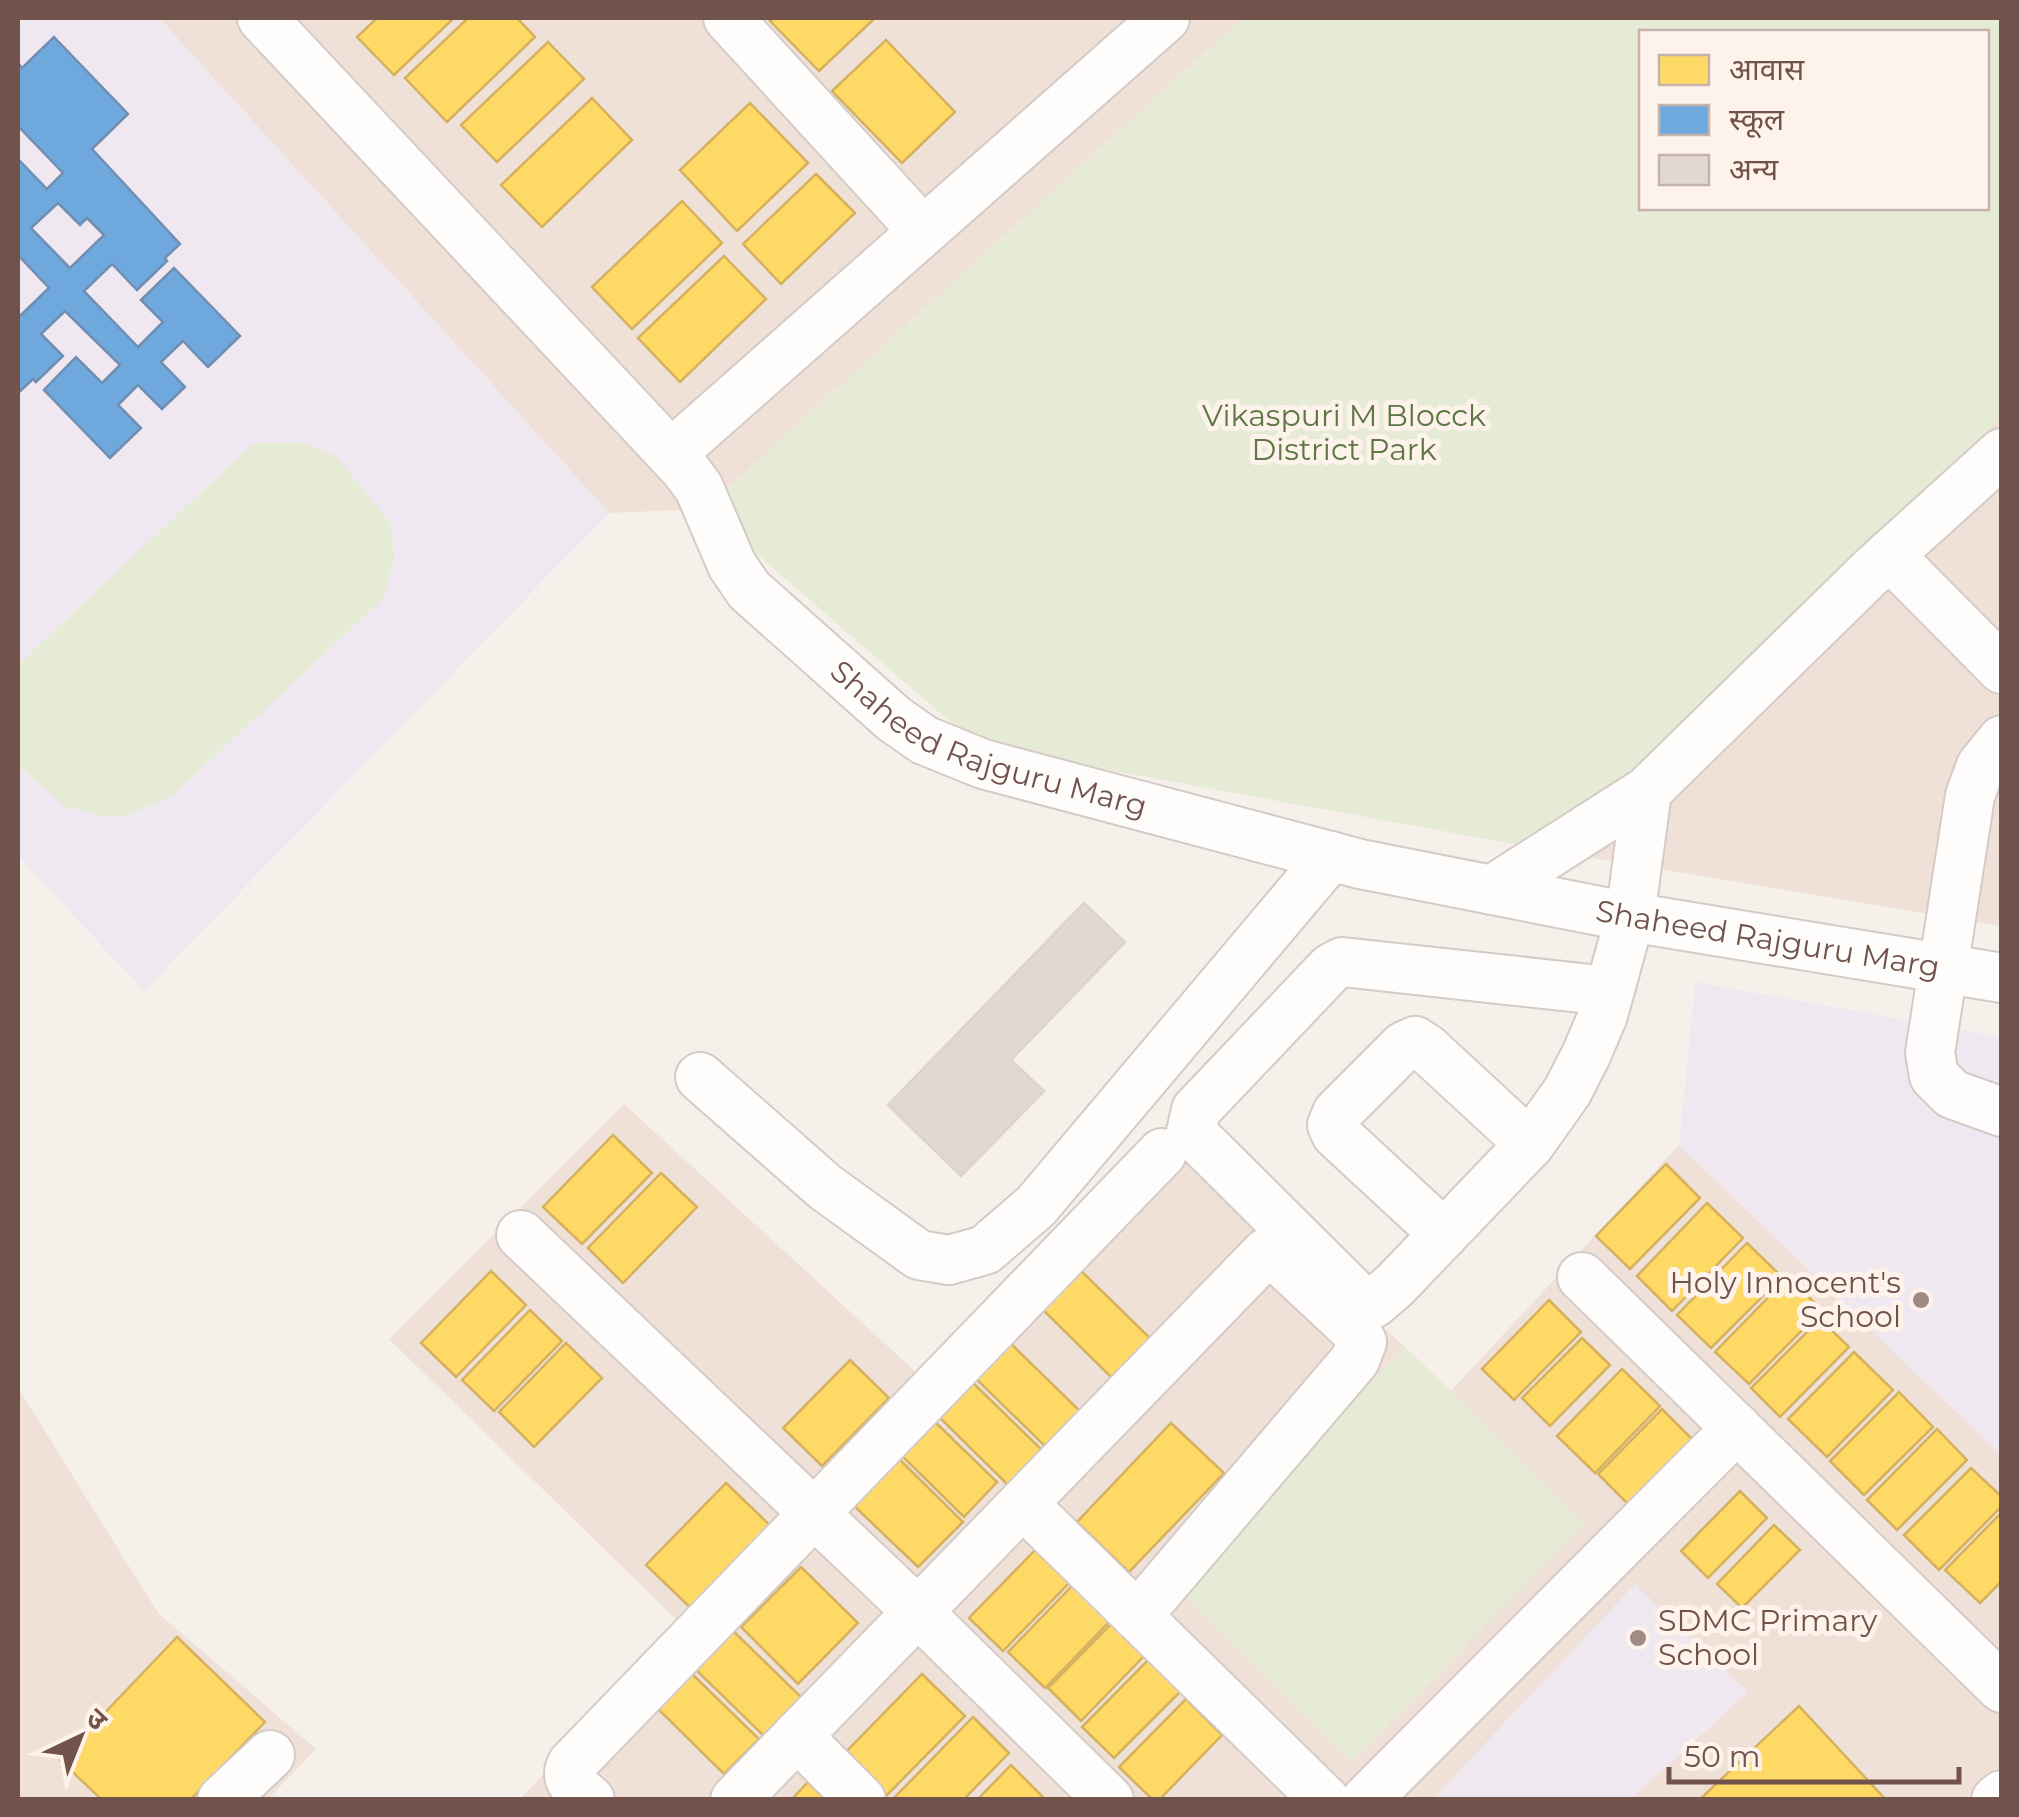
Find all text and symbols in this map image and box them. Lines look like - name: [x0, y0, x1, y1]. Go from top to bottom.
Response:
- legend: [1639, 30, 1989, 210]
- text: आवास: [1729, 51, 1805, 88]
- text: स्कूल: [1729, 101, 1785, 139]
- text: अन्य: [1729, 151, 1779, 188]
- park label: Vikaspuri M Blocck District Park: [1202, 397, 1486, 468]
- street label: Shaheed Rajguru Marg: [823, 652, 1151, 825]
- street label: Shaheed Rajguru Marg: [1593, 892, 1942, 985]
- place label: Holy Innocent's School: [1669, 1264, 1901, 1335]
- marker: Holy Innocent's School: [1910, 1289, 1932, 1311]
- place label: SDMC Primary School: [1658, 1602, 1878, 1673]
- marker: SDMC Primary School: [1627, 1627, 1649, 1649]
- north arrow: [30, 1687, 130, 1787]
- text: उ: [79, 1701, 115, 1737]
- scale bar: [1669, 1722, 1959, 1784]
- text: 50 m: [1684, 1738, 1761, 1775]

